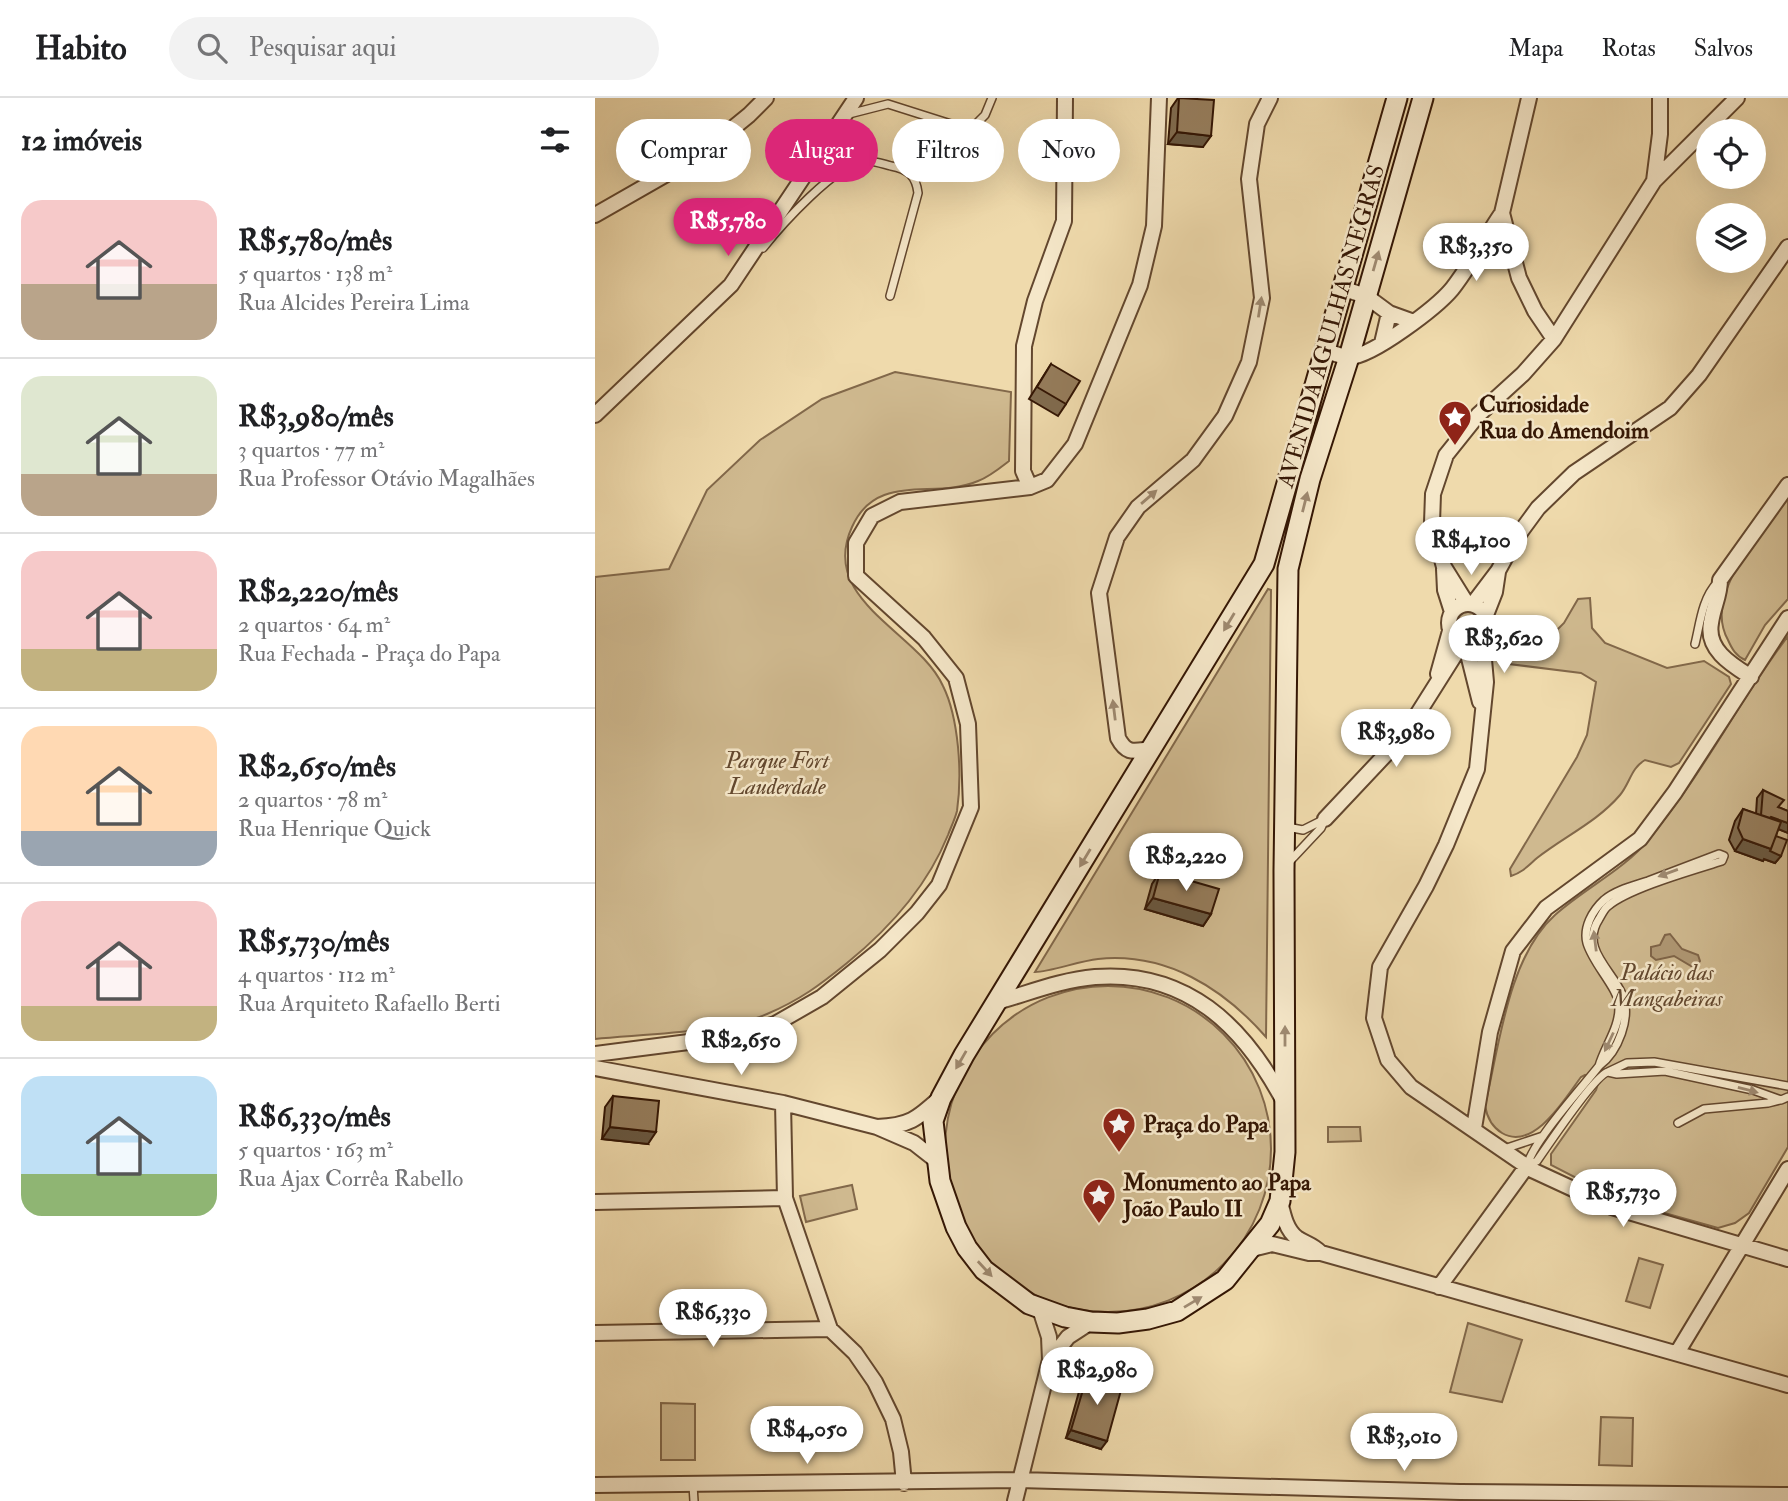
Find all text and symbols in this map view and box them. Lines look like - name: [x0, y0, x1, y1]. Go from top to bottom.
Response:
- search box: [169, 17, 659, 80]
- text: Habito: [35, 28, 127, 69]
- icon: search: [193, 29, 231, 67]
- text: Pesquisar aqui: [249, 32, 396, 64]
- text: Mapa: [1508, 33, 1563, 64]
- text: Rotas: [1601, 33, 1656, 64]
- text: Salvos: [1694, 33, 1753, 64]
- chip: Comprar: [616, 119, 751, 182]
- chip: Alugar: [765, 119, 878, 182]
- chip: Filtros: [892, 119, 1004, 182]
- chip: Novo: [1018, 119, 1120, 182]
- map controls: [1696, 119, 1766, 273]
- button: locate: [1696, 119, 1766, 189]
- icon: filters: [536, 121, 574, 159]
- text: 12 imóveis: [21, 122, 142, 159]
- street label: AVENIDA AGULHAS NEGRAS: [1271, 161, 1391, 492]
- pin: R$5,780: [663, 198, 793, 258]
- button: layers: [1696, 203, 1766, 273]
- text: R$5,780: [690, 206, 766, 235]
- text: R$5,780/mês: [238, 222, 392, 259]
- pin: R$3,350: [1411, 223, 1541, 283]
- icon: home: [77, 228, 161, 312]
- text: R$3,350: [1439, 231, 1513, 260]
- one-way arrow: [1372, 250, 1382, 271]
- text: 5 quartos · 138 m²: [238, 259, 392, 288]
- text: Rua Alcides Pereira Lima: [238, 288, 469, 317]
- one-way arrow: [1254, 296, 1265, 318]
- place label: Curiosidade Rua do Amendoim: [1479, 390, 1649, 445]
- text: R$3,980/mês: [238, 398, 394, 435]
- place icon: Curiosidade Rua do Amendoim: [1436, 398, 1474, 447]
- icon: home: [77, 404, 161, 488]
- text: 3 quartos · 77 m²: [238, 435, 384, 464]
- text: Rua Professor Otávio Magalhães: [238, 464, 535, 493]
- one-way arrow: [1140, 489, 1158, 505]
- one-way arrow: [1300, 491, 1311, 513]
- pin: R$4,100: [1406, 518, 1536, 577]
- text: R$4,100: [1431, 525, 1511, 554]
- text: R$2,220/mês: [238, 573, 398, 610]
- icon: home: [77, 579, 161, 663]
- text: 2 quartos · 64 m²: [238, 610, 390, 639]
- one-way arrow: [1222, 612, 1235, 631]
- pin: R$3,620: [1439, 616, 1569, 675]
- text: R$3,620: [1465, 623, 1543, 652]
- text: Rua Fechada - Praça do Papa: [238, 639, 500, 668]
- one-way arrow: [1109, 698, 1120, 720]
- pin: R$3,980: [1331, 710, 1461, 769]
- text: R$3,980: [1357, 717, 1435, 746]
- park label: Parque Fort Lauderdale: [724, 746, 830, 801]
- text: R$2,650/mês: [238, 748, 396, 785]
- icon: home: [77, 754, 161, 838]
- text: 2 quartos · 78 m²: [238, 785, 387, 814]
- text: Rua Henrique Quick: [238, 814, 431, 843]
- pin: R$2,220: [1121, 834, 1251, 893]
- text: R$2,220: [1145, 841, 1227, 870]
- one-way arrow: [1078, 848, 1091, 867]
- one-way arrow: [1658, 868, 1679, 879]
- text: R$5,730/mês: [238, 923, 390, 960]
- icon: home: [77, 929, 161, 1013]
- one-way arrow: [1590, 929, 1601, 951]
- park label: Palácio das Mangabeiras: [1609, 958, 1723, 1013]
- text: 4 quartos · 112 m²: [238, 960, 395, 989]
- text: Rua Arquiteto Rafaello Berti: [238, 989, 501, 1018]
- pin: R$2,650: [676, 1018, 806, 1077]
- text: R$2,650: [701, 1025, 781, 1054]
- one-way arrow: [1279, 1025, 1291, 1047]
- one-way arrow: [1604, 1031, 1615, 1052]
- one-way arrow: [955, 1051, 967, 1070]
- one-way arrow: [1738, 1085, 1759, 1095]
- text: R$6,330/mês: [238, 1098, 391, 1135]
- icon: home: [77, 1104, 161, 1188]
- place icon: Praça do Papa: [1100, 1105, 1138, 1154]
- place label: Praça do Papa: [1143, 1110, 1270, 1140]
- text: 5 quartos · 163 m²: [238, 1135, 393, 1164]
- text: Rua Ajax Corrêa Rabello: [238, 1164, 463, 1193]
- place label: Monumento ao Papa João Paulo II: [1122, 1168, 1312, 1224]
- pin: R$5,730: [1558, 1170, 1688, 1229]
- place icon: Monumento ao Papa João Paulo II: [1080, 1176, 1118, 1225]
- text: R$5,730: [1586, 1177, 1661, 1206]
- one-way arrow: [976, 1260, 992, 1277]
- pin: R$6,330: [648, 1290, 778, 1349]
- one-way arrow: [1183, 1296, 1203, 1309]
- text: R$6,330: [675, 1297, 751, 1326]
- pin: R$2,980: [1032, 1348, 1162, 1407]
- text: R$2,980: [1057, 1355, 1137, 1384]
- pin: R$4,050: [742, 1406, 872, 1466]
- text: R$4,050: [766, 1414, 848, 1443]
- pin: R$3,010: [1339, 1414, 1469, 1473]
- text: R$3,010: [1366, 1421, 1442, 1450]

